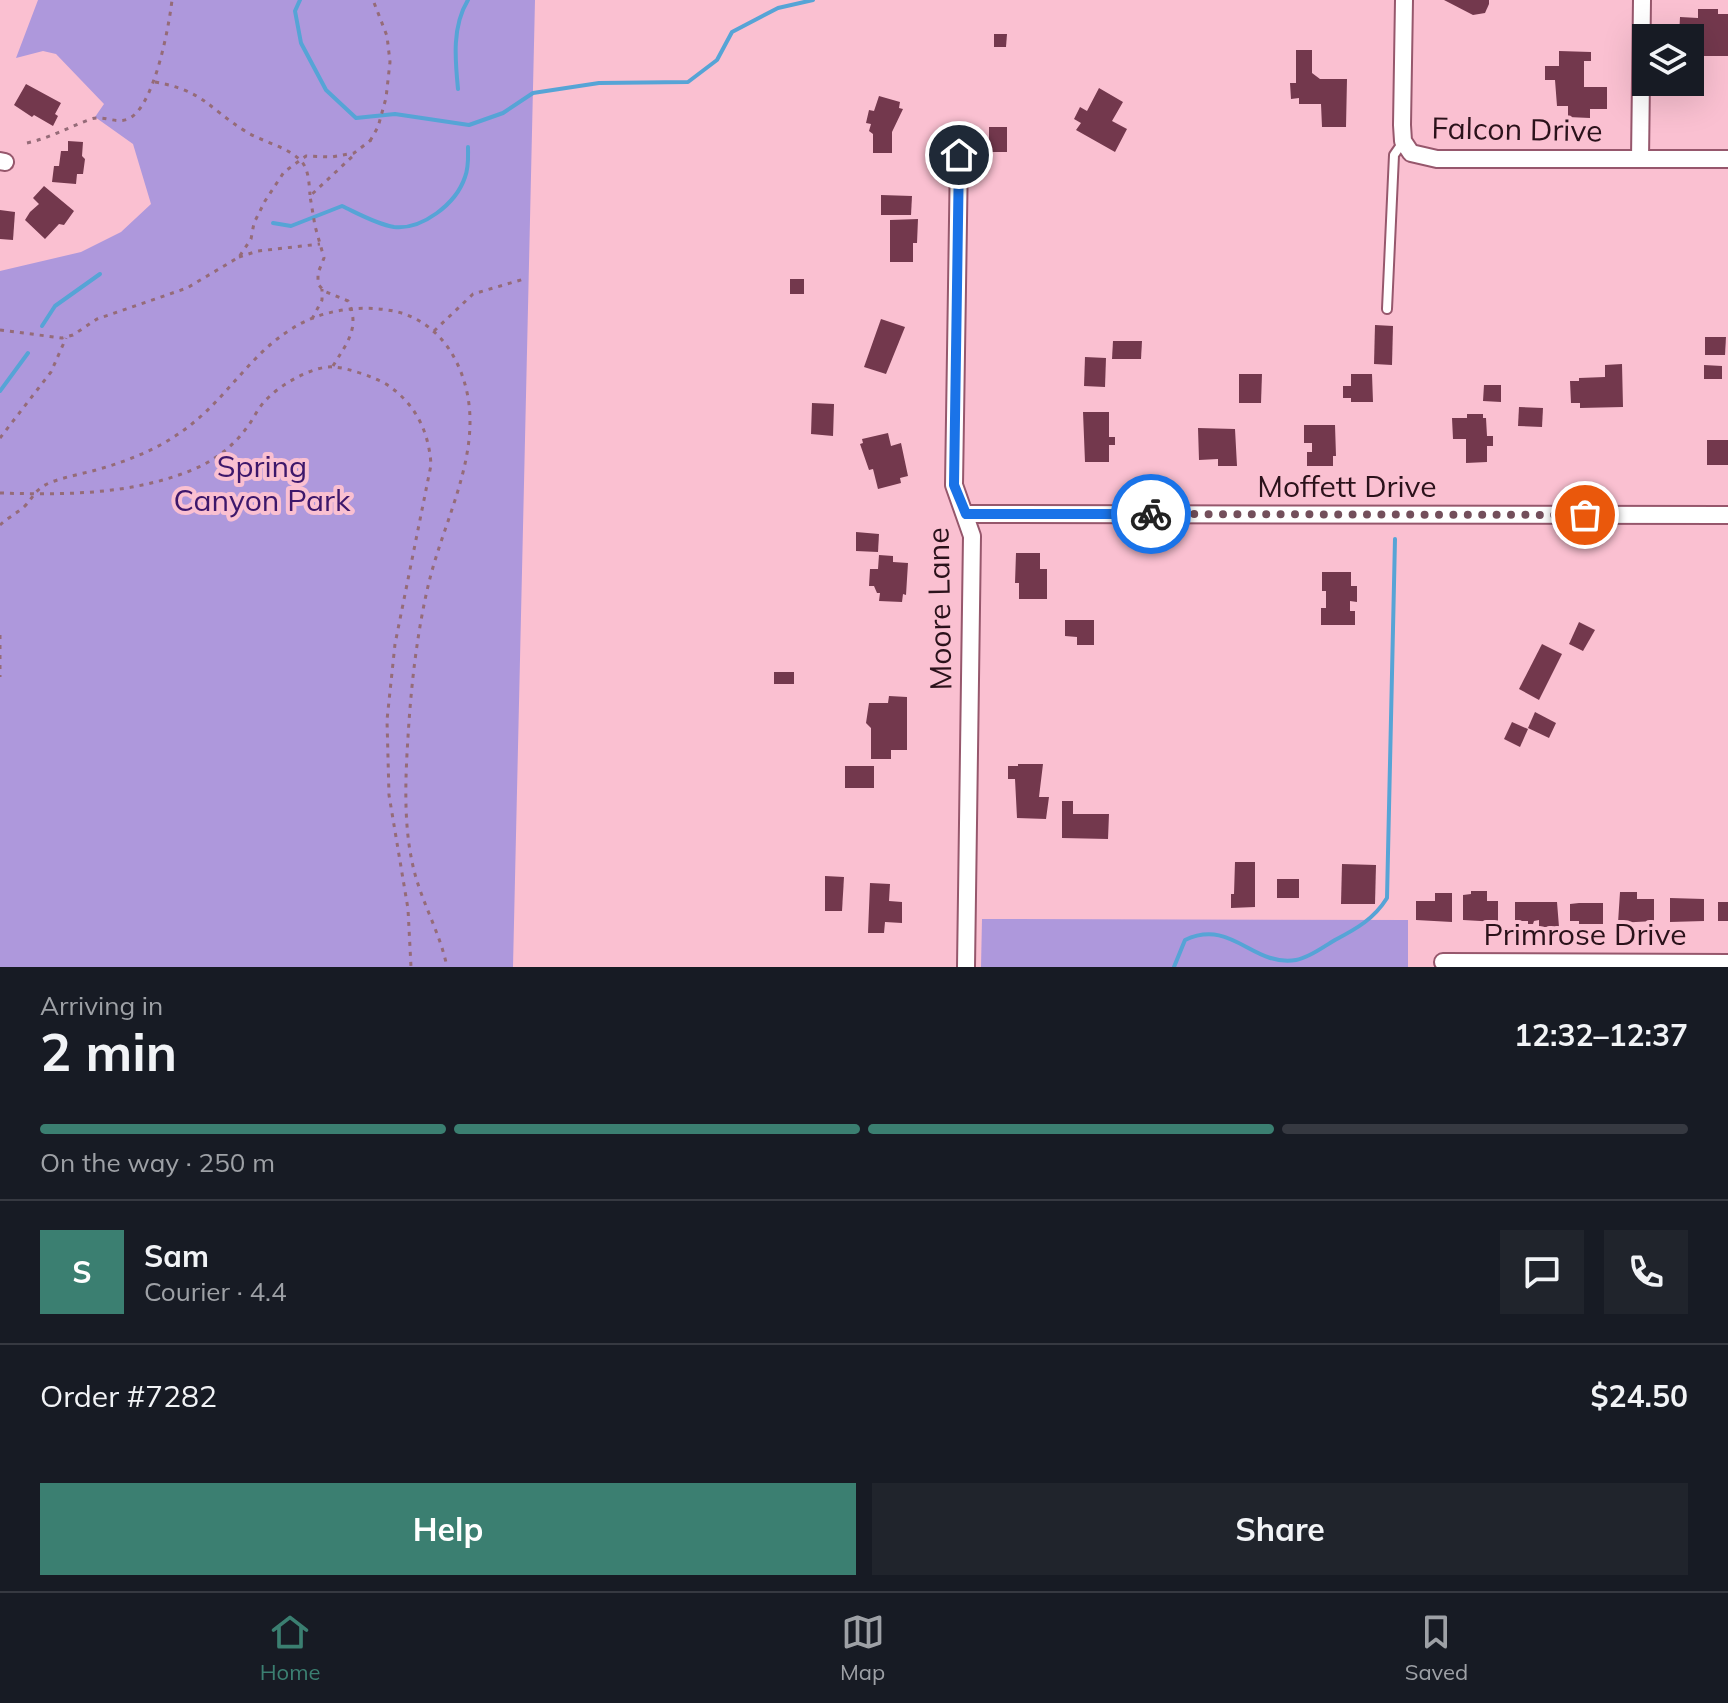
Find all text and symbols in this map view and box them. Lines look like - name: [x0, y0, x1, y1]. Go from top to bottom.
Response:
- map controls: [1632, 24, 1704, 96]
- button: layers: [1632, 24, 1704, 96]
- street label: Falcon Drive: [1431, 109, 1603, 149]
- pin: [925, 121, 993, 189]
- icon: home: [937, 133, 981, 177]
- park label: Spring Canyon Park: [174, 447, 351, 519]
- street label: Moffett Drive: [1257, 467, 1437, 505]
- courier: [1111, 474, 1191, 554]
- pin: [1551, 481, 1619, 549]
- icon: bike: [1129, 492, 1173, 536]
- icon: bag: [1563, 493, 1607, 537]
- street label: Moore Lane: [919, 527, 959, 691]
- street label: Primrose Drive: [1484, 915, 1686, 953]
- text: Arriving in: [40, 989, 163, 1022]
- text: 12:32–12:37: [1514, 1016, 1688, 1054]
- text: 2 min: [40, 1019, 177, 1084]
- text: On the way · 250 m: [40, 1146, 275, 1179]
- button: chat: [1500, 1230, 1584, 1314]
- button: phone: [1604, 1230, 1688, 1314]
- text: Sam: [144, 1237, 209, 1275]
- text: S: [72, 1253, 92, 1291]
- text: Courier · 4.4: [144, 1275, 287, 1308]
- text: Order #7282: [40, 1377, 217, 1415]
- text: $24.50: [1591, 1377, 1688, 1415]
- button: Help: [40, 1483, 856, 1575]
- button: Share: [872, 1483, 1688, 1575]
- tab: Home: [260, 1610, 320, 1686]
- tab: Map: [840, 1610, 885, 1686]
- tab: Saved: [1405, 1610, 1468, 1686]

